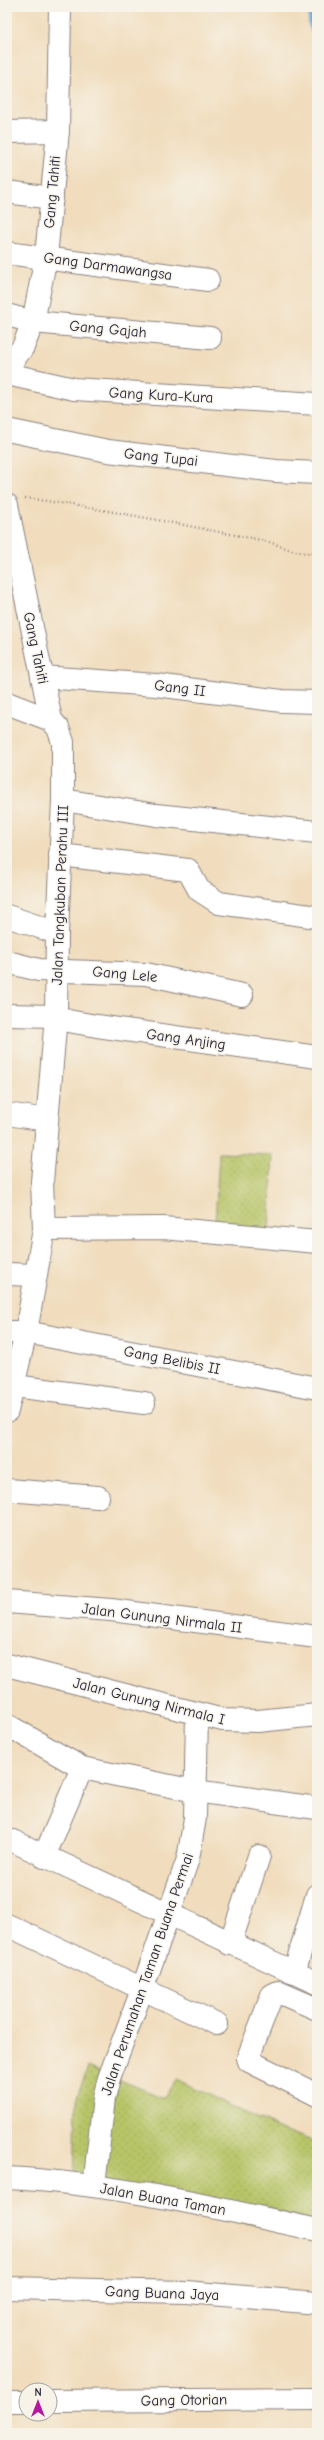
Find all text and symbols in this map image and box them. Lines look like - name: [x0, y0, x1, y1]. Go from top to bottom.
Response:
- street label: Gang Tahiti: [40, 155, 64, 229]
- street label: Gang Darmawangsa: [43, 248, 173, 284]
- street label: Gang Gajah: [69, 317, 147, 341]
- street label: Gang Kura-Kura: [108, 383, 214, 407]
- street label: Gang Tupai: [123, 444, 199, 470]
- street label: Gang Tahiti: [20, 610, 52, 686]
- street label: Gang II: [153, 676, 207, 700]
- street label: Jalan Tangkuban Perahu III: [48, 804, 72, 985]
- street label: Gang Lele: [92, 962, 159, 986]
- street label: Gang Anjing: [145, 1025, 227, 1053]
- street label: Gang Belibis II: [122, 1342, 222, 1378]
- street label: Jalan Gunung Nirmala II: [81, 1599, 243, 1637]
- street label: Jalan Gunung Nirmala I: [71, 1673, 227, 1729]
- street label: Jalan Perumahan Taman Buana Permai: [97, 1850, 197, 2098]
- street label: Jalan Buana Taman: [99, 2179, 227, 2219]
- street label: Gang Buana Jaya: [105, 2282, 219, 2304]
- north arrow: [18, 2382, 58, 2422]
- text: N: [34, 2386, 42, 2399]
- street label: Gang Otorian: [141, 2390, 227, 2410]

